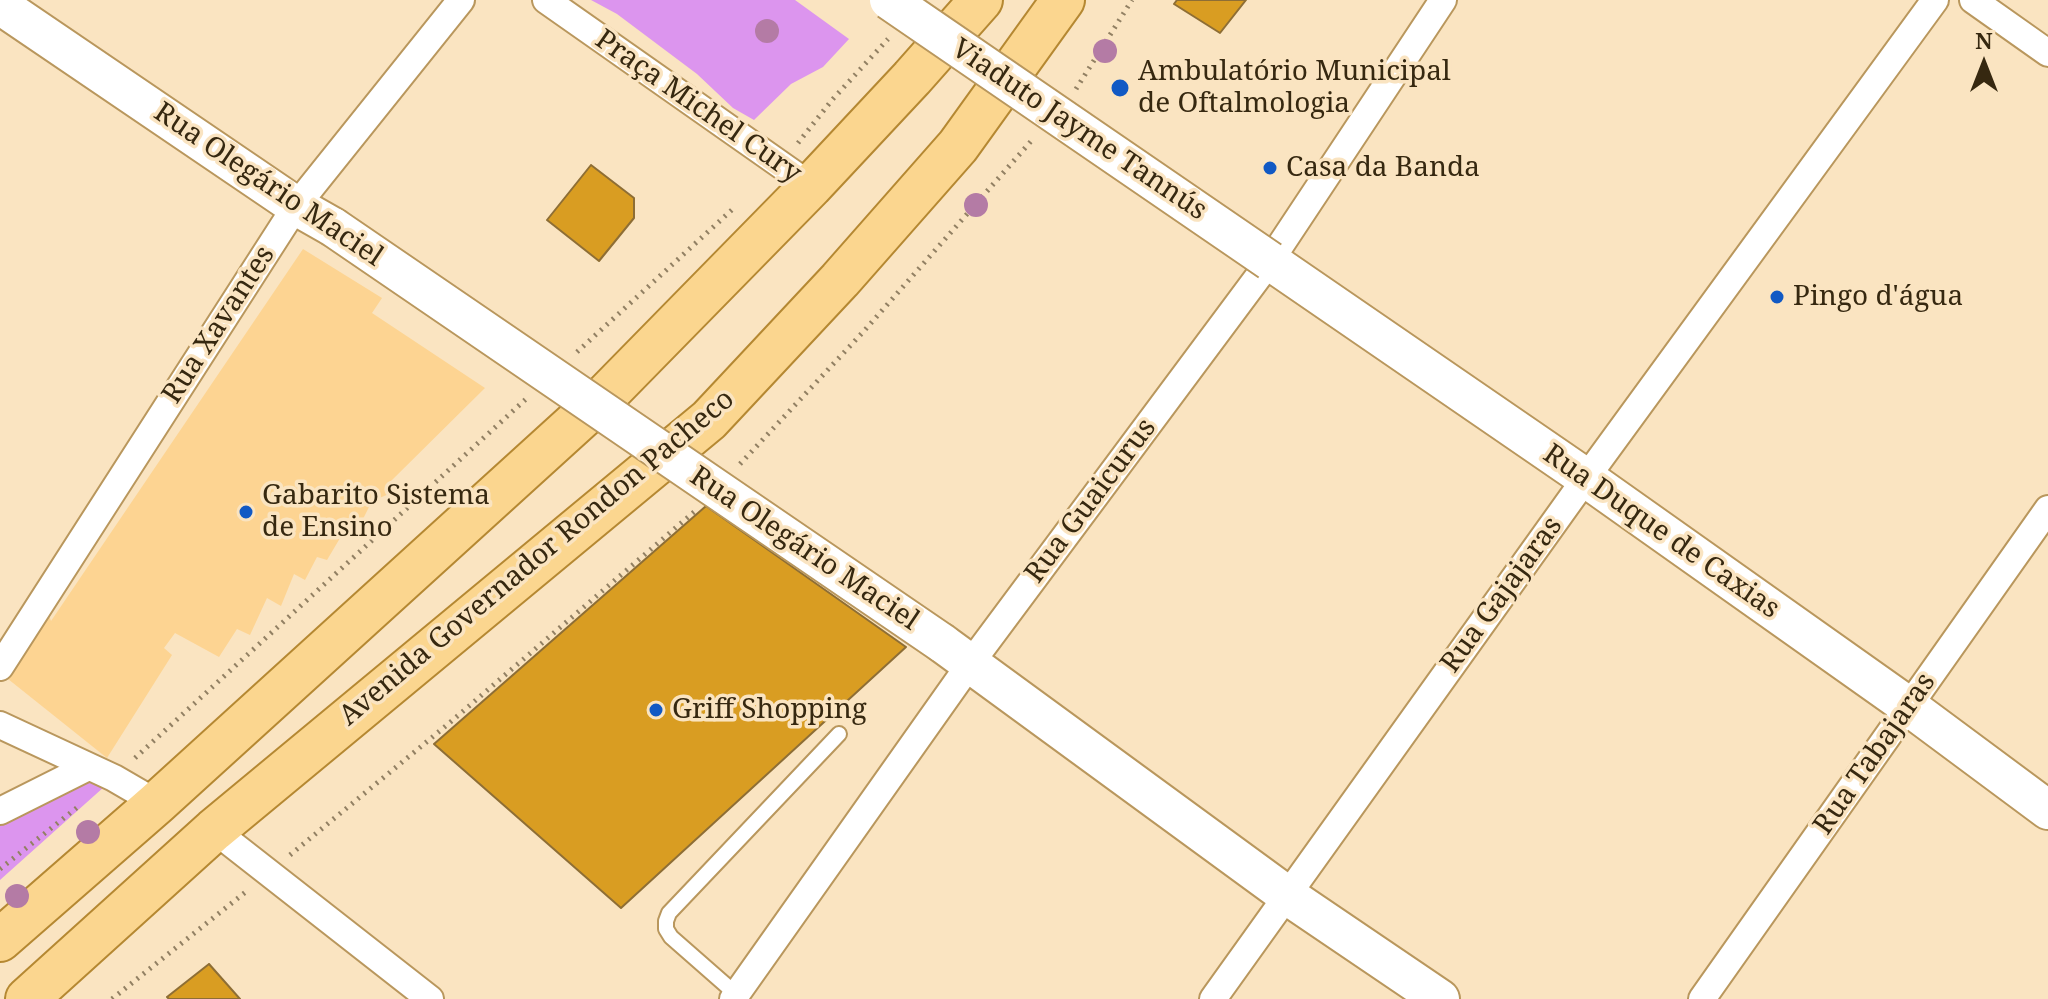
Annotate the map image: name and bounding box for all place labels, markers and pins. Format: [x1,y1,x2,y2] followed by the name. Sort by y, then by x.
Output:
[1138,55,1451,121] place label: Ambulatório Municipal de Oftalmologia
[1109,77,1131,99] marker: Ambulatório Municipal de Oftalmologia
[1286,151,1480,185] place label: Casa da Banda
[1261,159,1279,177] marker: Casa da Banda
[1793,280,1963,314] place label: Pingo d'água
[1768,288,1786,306] marker: Pingo d'água
[262,479,490,545] place label: Gabarito Sistema de Ensino
[237,503,255,521] marker: Gabarito Sistema de Ensino
[672,693,867,727] place label: Griff Shopping
[647,701,665,719] marker: Griff Shopping

